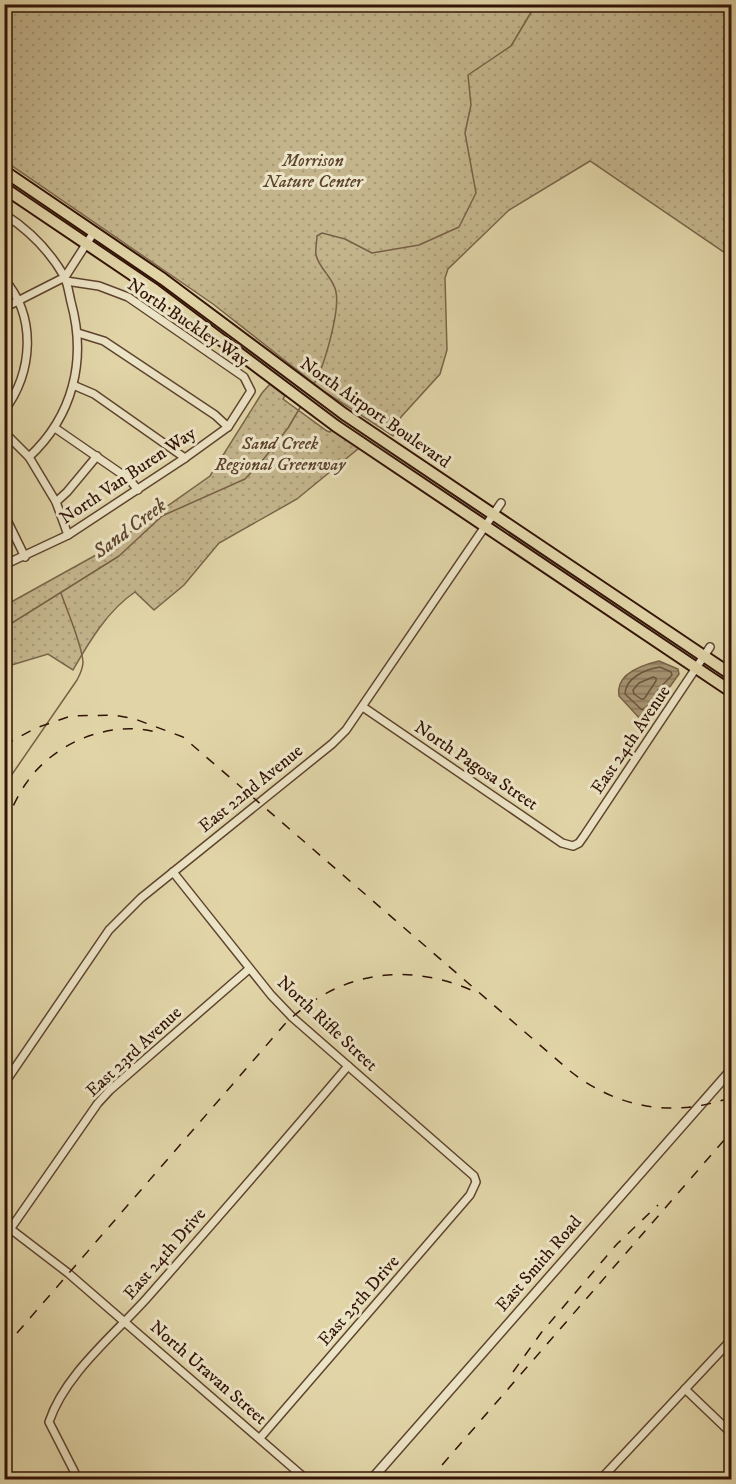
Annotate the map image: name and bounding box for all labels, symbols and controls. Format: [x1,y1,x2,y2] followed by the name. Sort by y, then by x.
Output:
[262,150,364,193] park label: Morrison Nature Center
[123,274,254,372] street label: North Buckley Way
[296,353,454,473] street label: North Airport Boulevard
[56,422,200,530] street label: North Van Buren Way
[214,433,346,476] park label: Sand Creek Regional Greenway
[88,493,172,565] water label: Sand Creek
[587,682,675,798] street label: East 24th Avenue
[410,716,542,816] street label: North Pagosa Street
[194,740,308,838] street label: East 22nd Avenue
[272,972,382,1076] street label: North Rifle Street
[82,1002,186,1102] street label: East 23rd Avenue
[119,1204,211,1304] street label: East 24th Drive
[491,1212,587,1316] street label: East Smith Road
[314,1251,404,1351] street label: East 25th Drive
[145,1316,271,1430] street label: North Uravan Street

